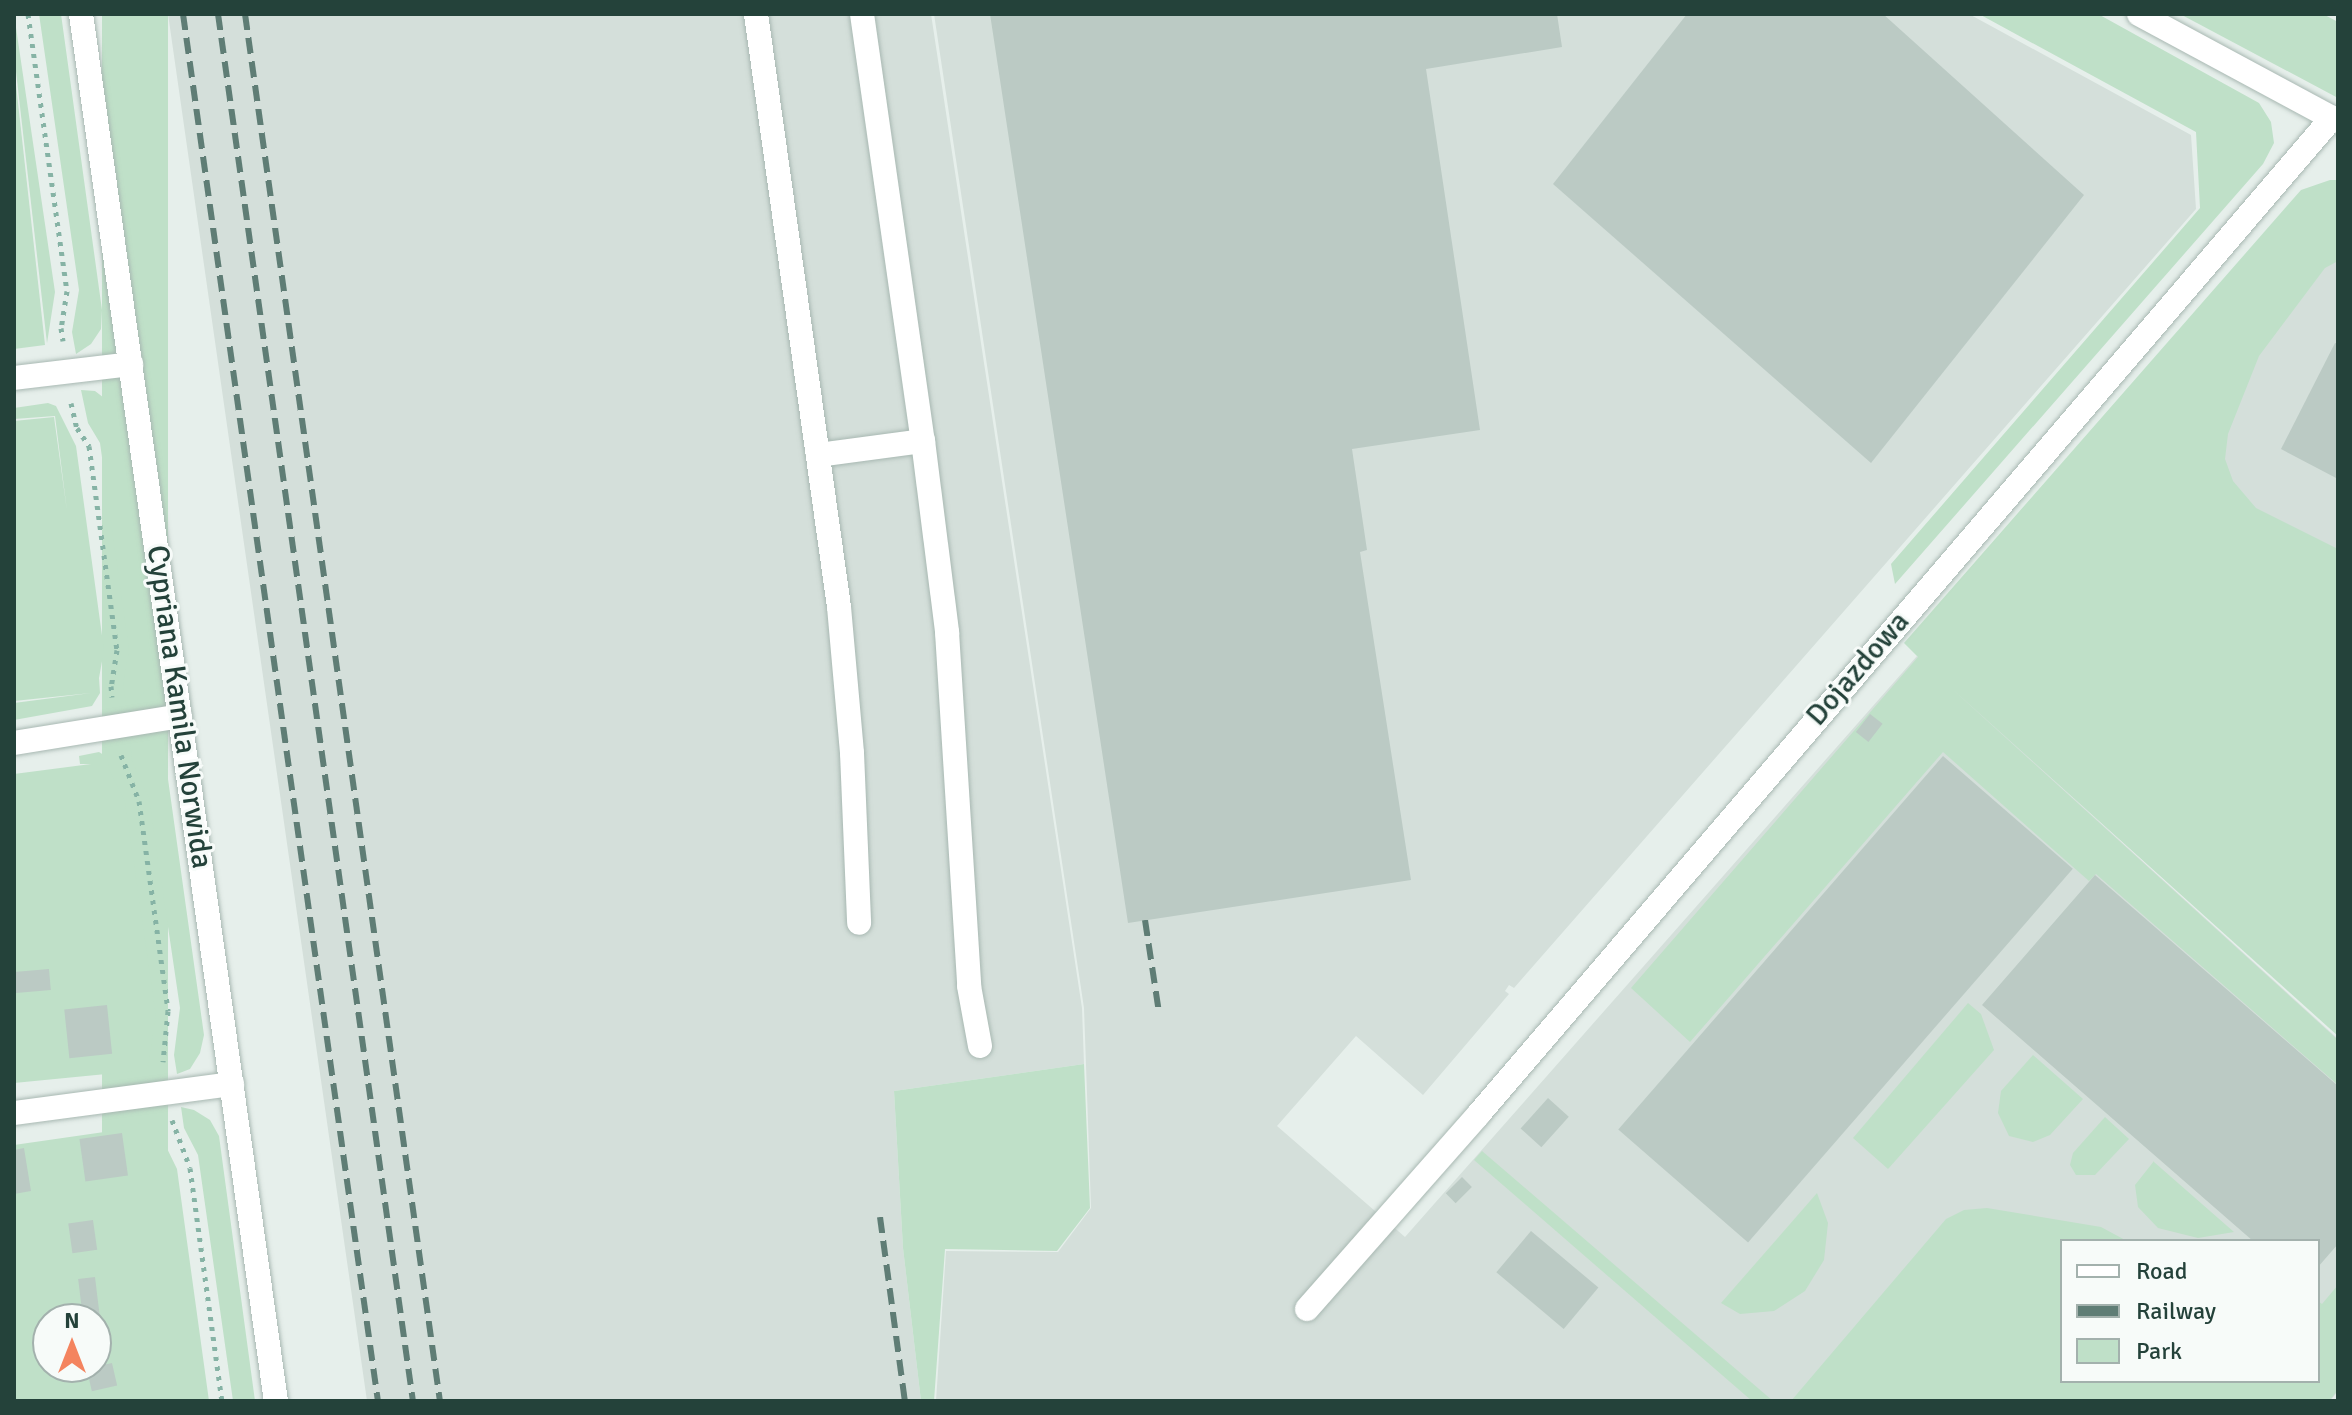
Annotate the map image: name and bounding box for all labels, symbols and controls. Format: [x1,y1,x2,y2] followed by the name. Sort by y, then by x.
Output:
[138,543,220,871] street label: Cypriana Kamila Norwida
[1799,605,1917,733] street label: Dojazdowa
[2060,1239,2320,1383] legend
[2136,1256,2187,1286] text: Road
[2136,1296,2216,1326] text: Railway
[32,1303,112,1383] north arrow
[64,1307,80,1334] text: N
[2136,1336,2182,1366] text: Park

